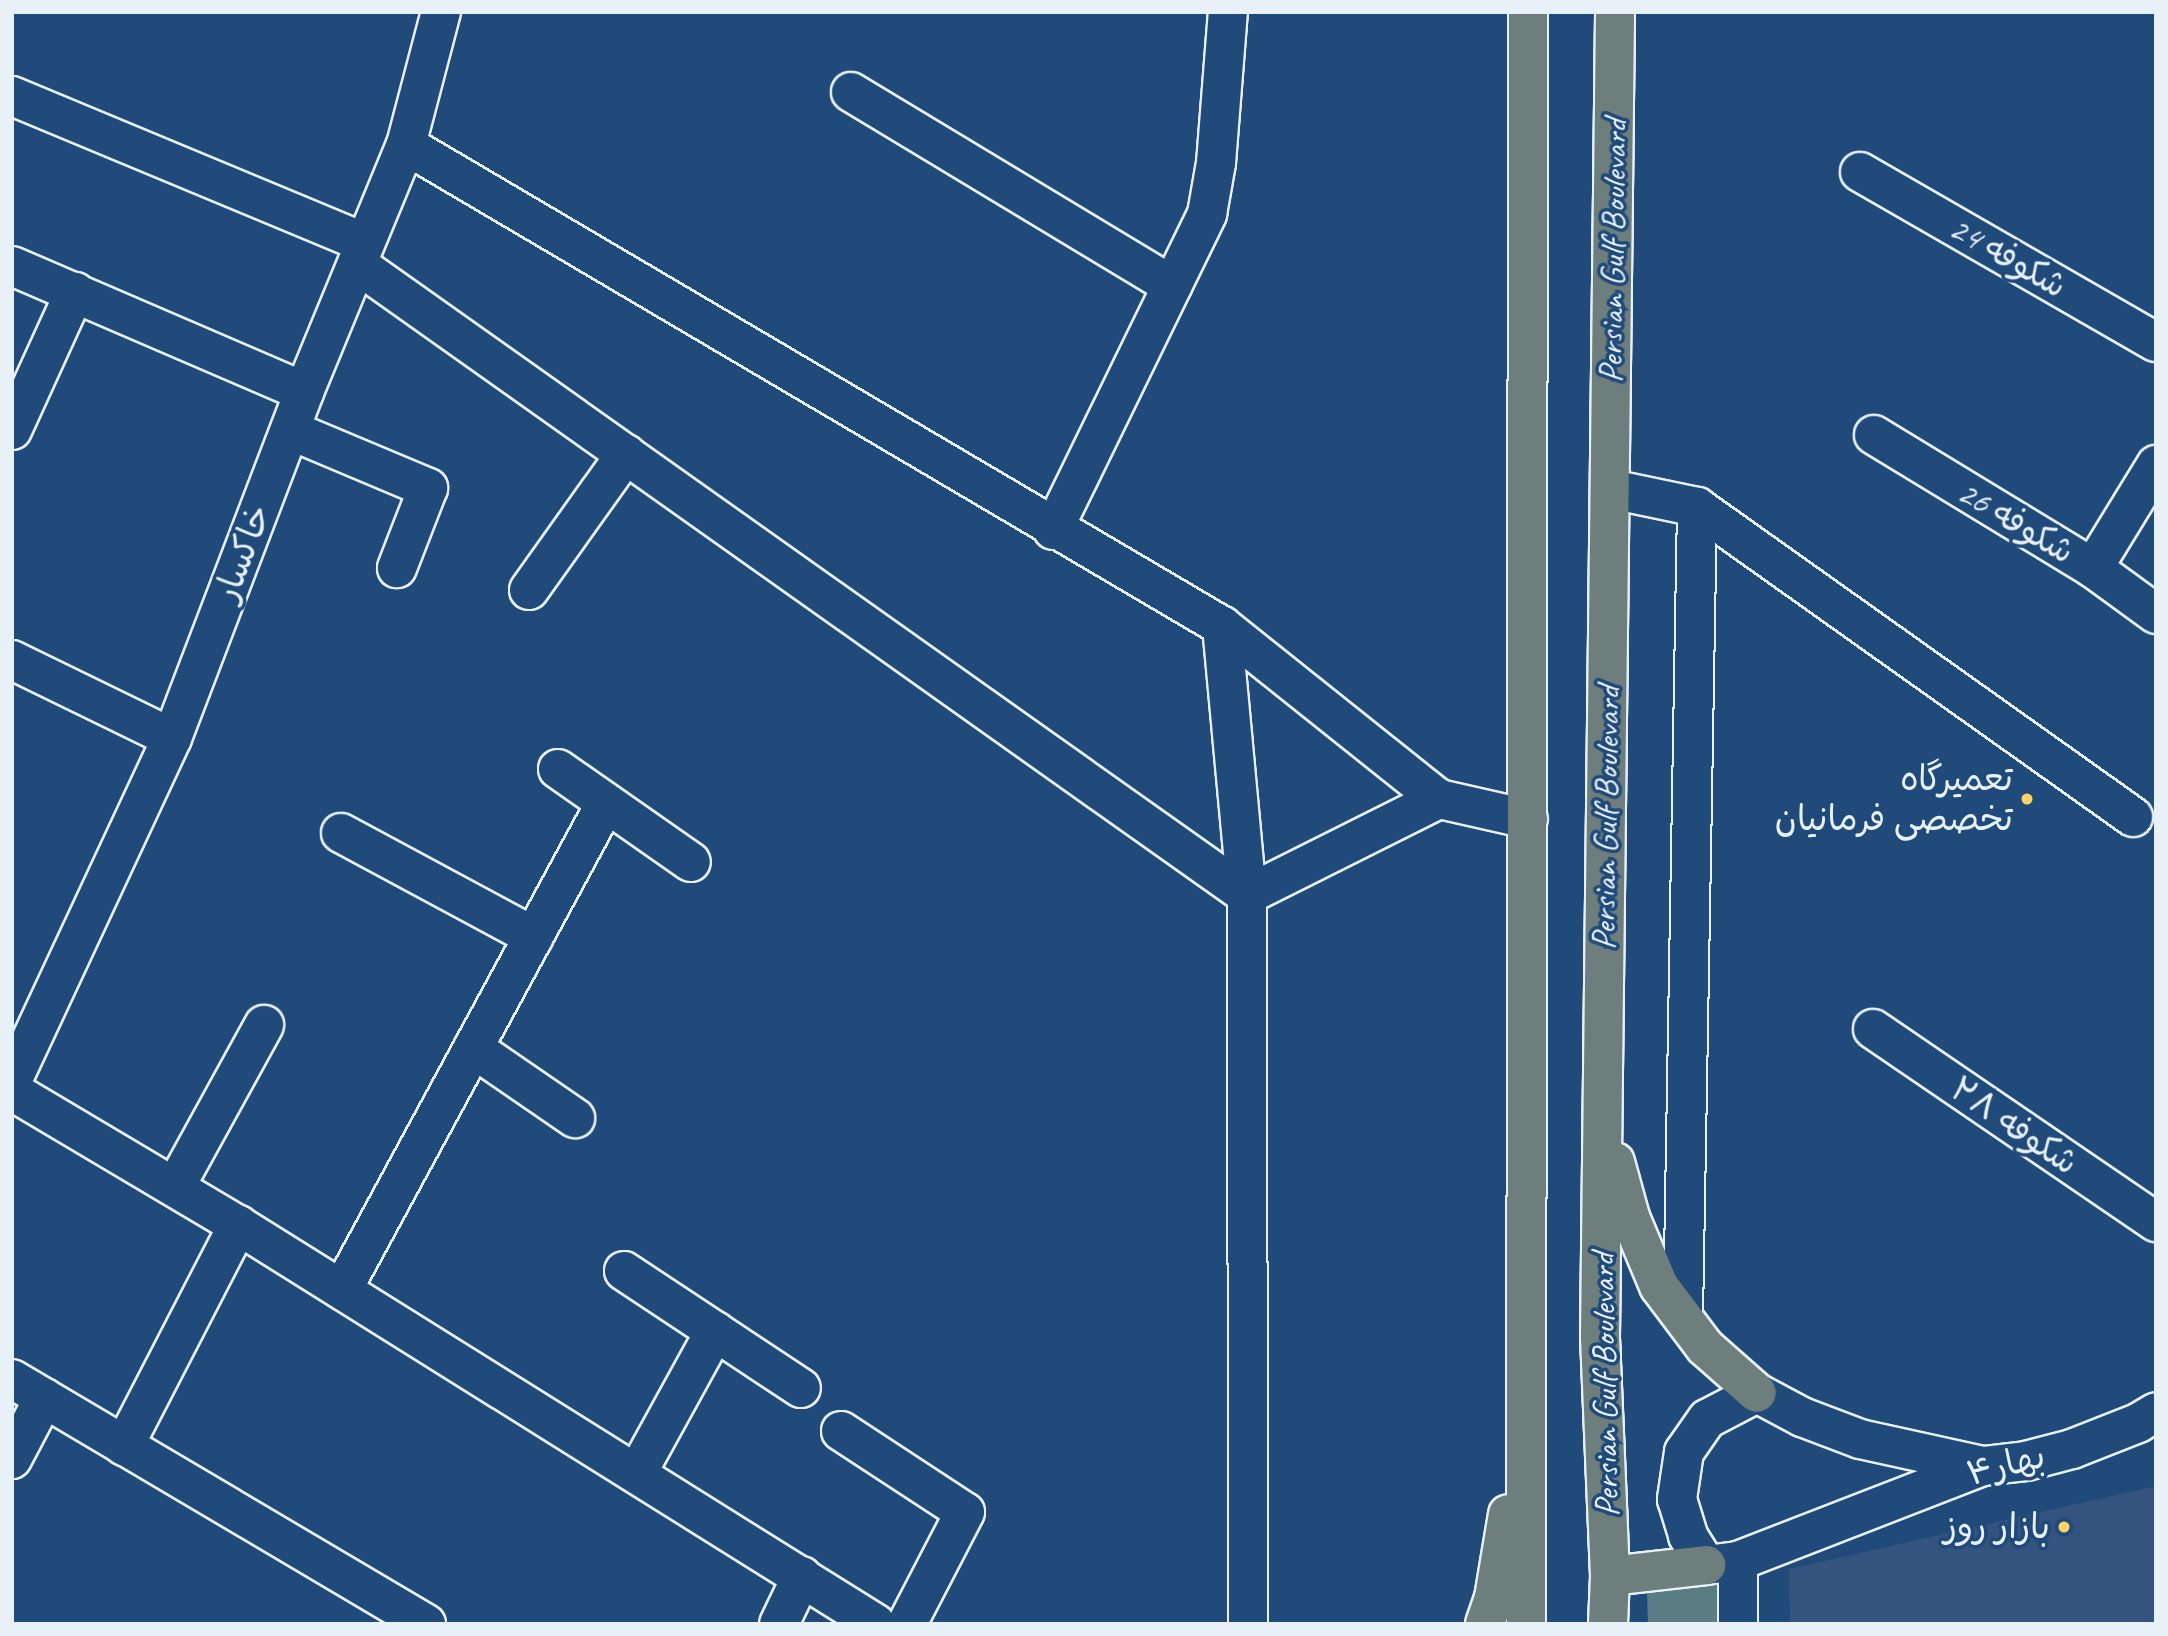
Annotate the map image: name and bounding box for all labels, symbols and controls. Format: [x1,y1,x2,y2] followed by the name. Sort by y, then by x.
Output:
[1590,118,1636,384] street label: Persian Gulf Boulevard
[1942,207,2074,307] street label: شکوفه 24
[1950,471,2082,573] street label: شکوفه 26
[205,499,281,607] street label: خاکسار
[1583,685,1629,951] street label: Persian Gulf Boulevard
[1775,758,2013,840] place label: تعمیرگاه تخصصی فرمانیان
[2019,791,2035,807] marker: تعمیرگاه تخصصی فرمانیان
[1942,1068,2086,1184] street label: شکوفه ۲۸
[1582,1252,1628,1518] street label: Persian Gulf Boulevard
[1962,1435,2050,1495] street label: بهار۴
[1944,1506,2050,1548] place label: بازار روز
[2056,1519,2072,1535] marker: بازار روز

